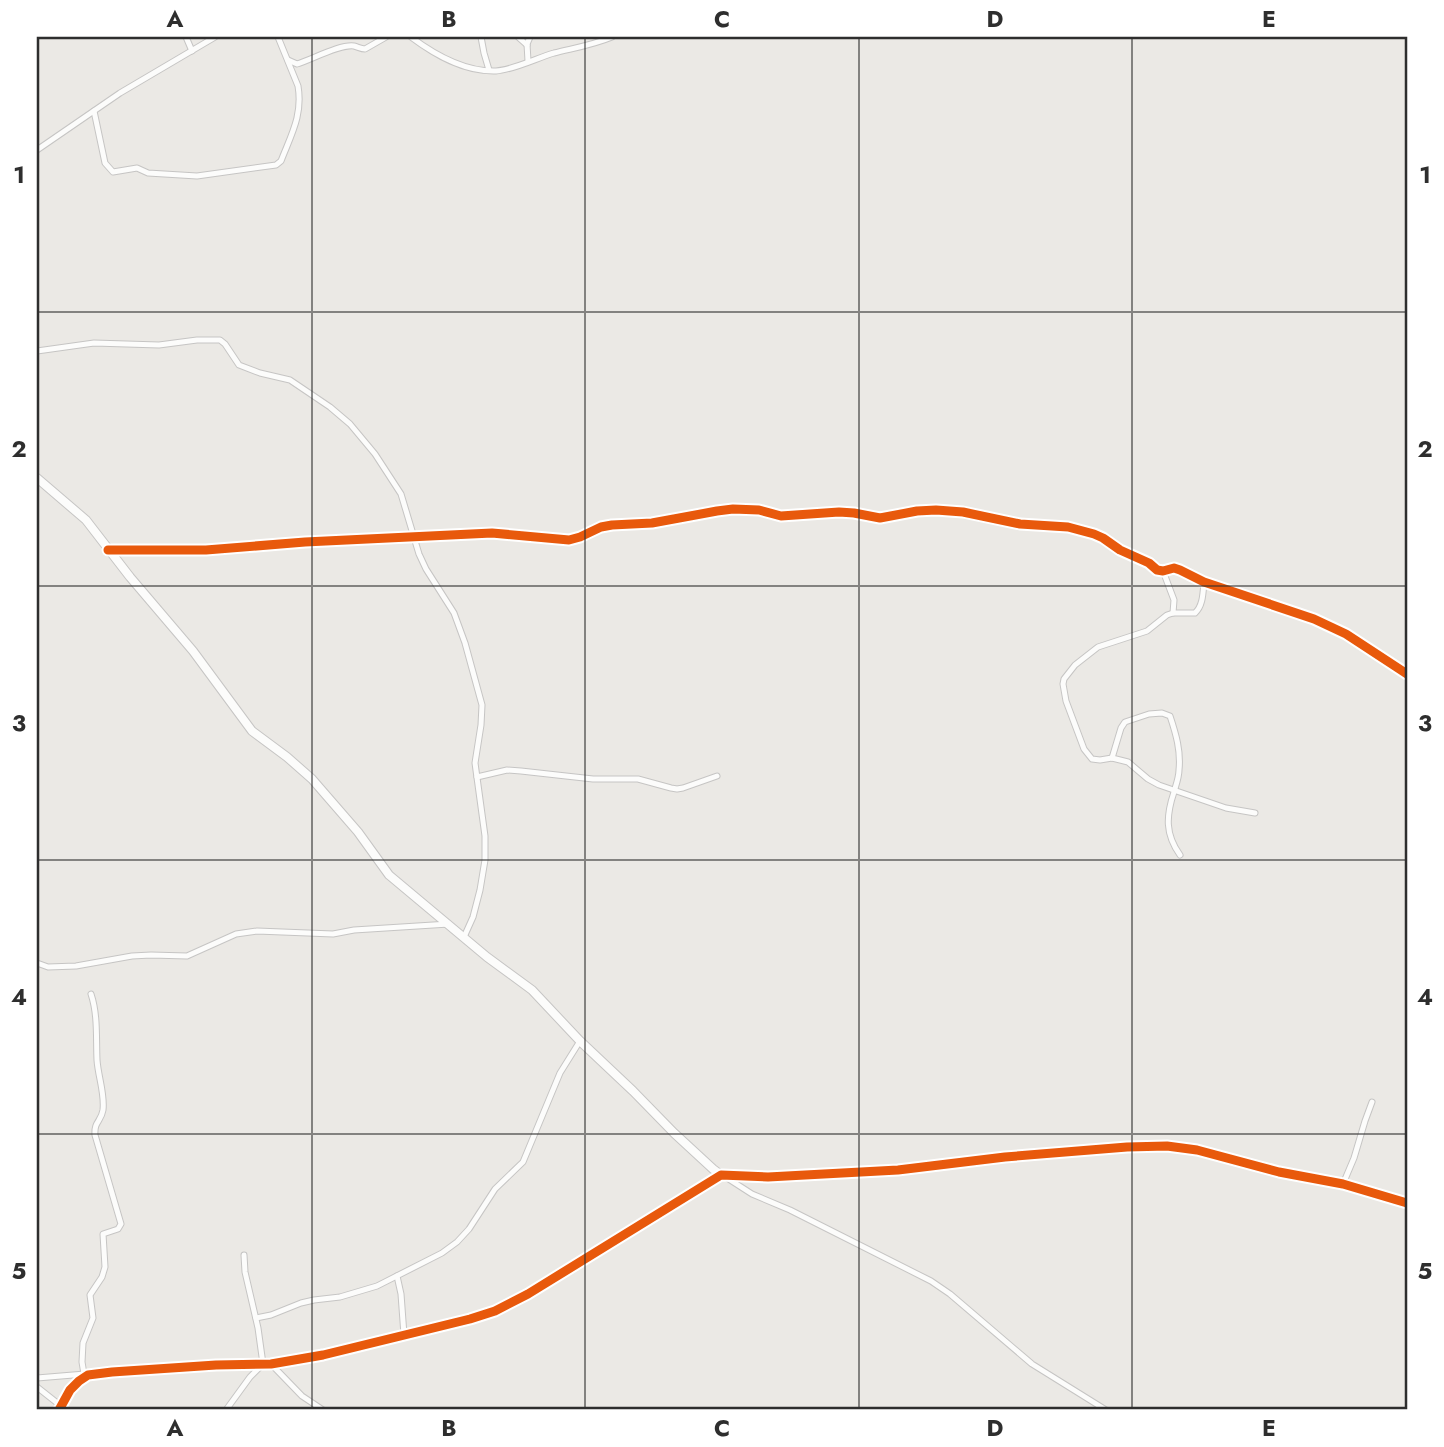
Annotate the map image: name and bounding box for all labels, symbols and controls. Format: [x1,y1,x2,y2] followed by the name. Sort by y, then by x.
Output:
[166,2,184,36] text: A
[441,2,457,36] text: B
[714,2,730,36] text: C
[987,2,1004,36] text: D
[1262,2,1276,36] text: E
[13,158,25,192] text: 1
[1419,158,1431,192] text: 1
[11,432,27,466] text: 2
[1417,432,1433,466] text: 2
[12,706,26,740] text: 3
[1418,706,1432,740] text: 3
[11,980,27,1014] text: 4
[1417,980,1433,1014] text: 4
[12,1254,26,1288] text: 5
[1418,1254,1432,1288] text: 5
[166,1411,184,1445] text: A
[441,1411,457,1445] text: B
[714,1411,730,1445] text: C
[987,1411,1004,1445] text: D
[1262,1411,1276,1445] text: E

